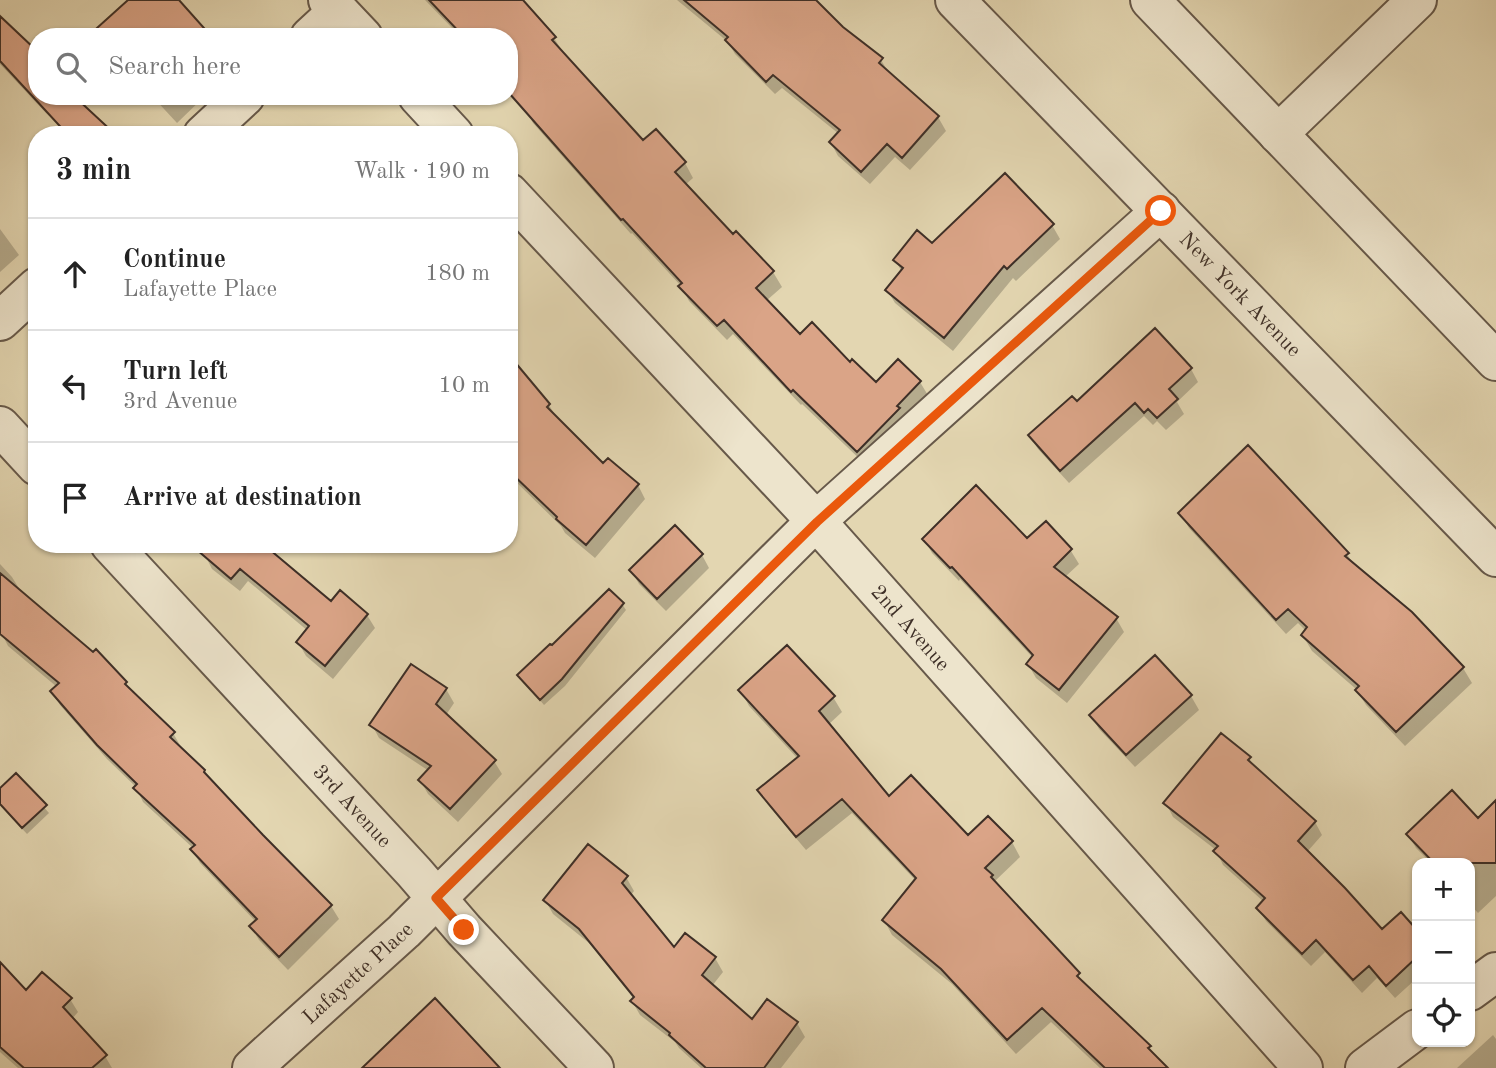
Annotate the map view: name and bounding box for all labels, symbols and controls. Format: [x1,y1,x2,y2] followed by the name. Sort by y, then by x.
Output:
[28,28,518,105] search box
[52,48,90,86] icon: search
[108,54,241,80] text: Search here
[56,156,131,186] text: 3 min
[354,160,490,183] text: Walk · 190 m
[1145,195,1176,226] route start
[1175,229,1304,361] street label: New York Avenue
[123,247,226,273] text: Continue
[56,255,94,293] icon: ahead
[425,262,490,285] text: 180 m
[123,278,277,301] text: Lafayette Place
[123,359,228,385] text: Turn left
[56,367,94,405] icon: left
[439,374,490,397] text: 10 m
[123,390,237,413] text: 3rd Avenue
[56,479,94,517] icon: arrive
[123,485,362,511] text: Arrive at destination
[866,582,953,676] street label: 2nd Avenue
[308,761,395,852] street label: 3rd Avenue
[1412,858,1475,1047] map controls
[1412,858,1475,921] button: +
[448,914,479,945] route end
[299,919,418,1029] street label: Lafayette Place
[1412,921,1475,984] button: −
[1412,984,1475,1047] button: locate

